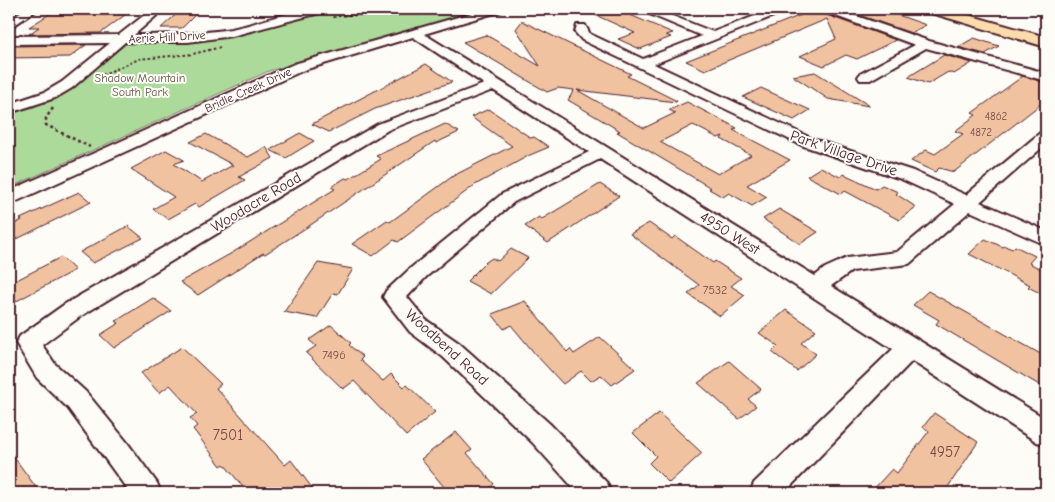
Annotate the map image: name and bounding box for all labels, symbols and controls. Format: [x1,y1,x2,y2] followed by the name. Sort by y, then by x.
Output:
[128,28,206,46] street label: Aerie Hill Drive
[202,65,294,115] street label: Bridle Creek Drive
[95,71,185,99] park label: Shadow Mountain South Park
[985,110,1008,123] house number: 4862
[788,126,900,180] street label: Park Village Drive
[970,126,992,139] house number: 4872
[208,168,304,236] street label: Woodacre Road
[697,207,764,259] street label: 4950 West
[703,283,727,297] house number: 7532
[402,305,492,389] street label: Woodbend Road
[322,348,346,362] house number: 7496
[213,426,243,444] house number: 7501
[930,443,960,461] house number: 4957

